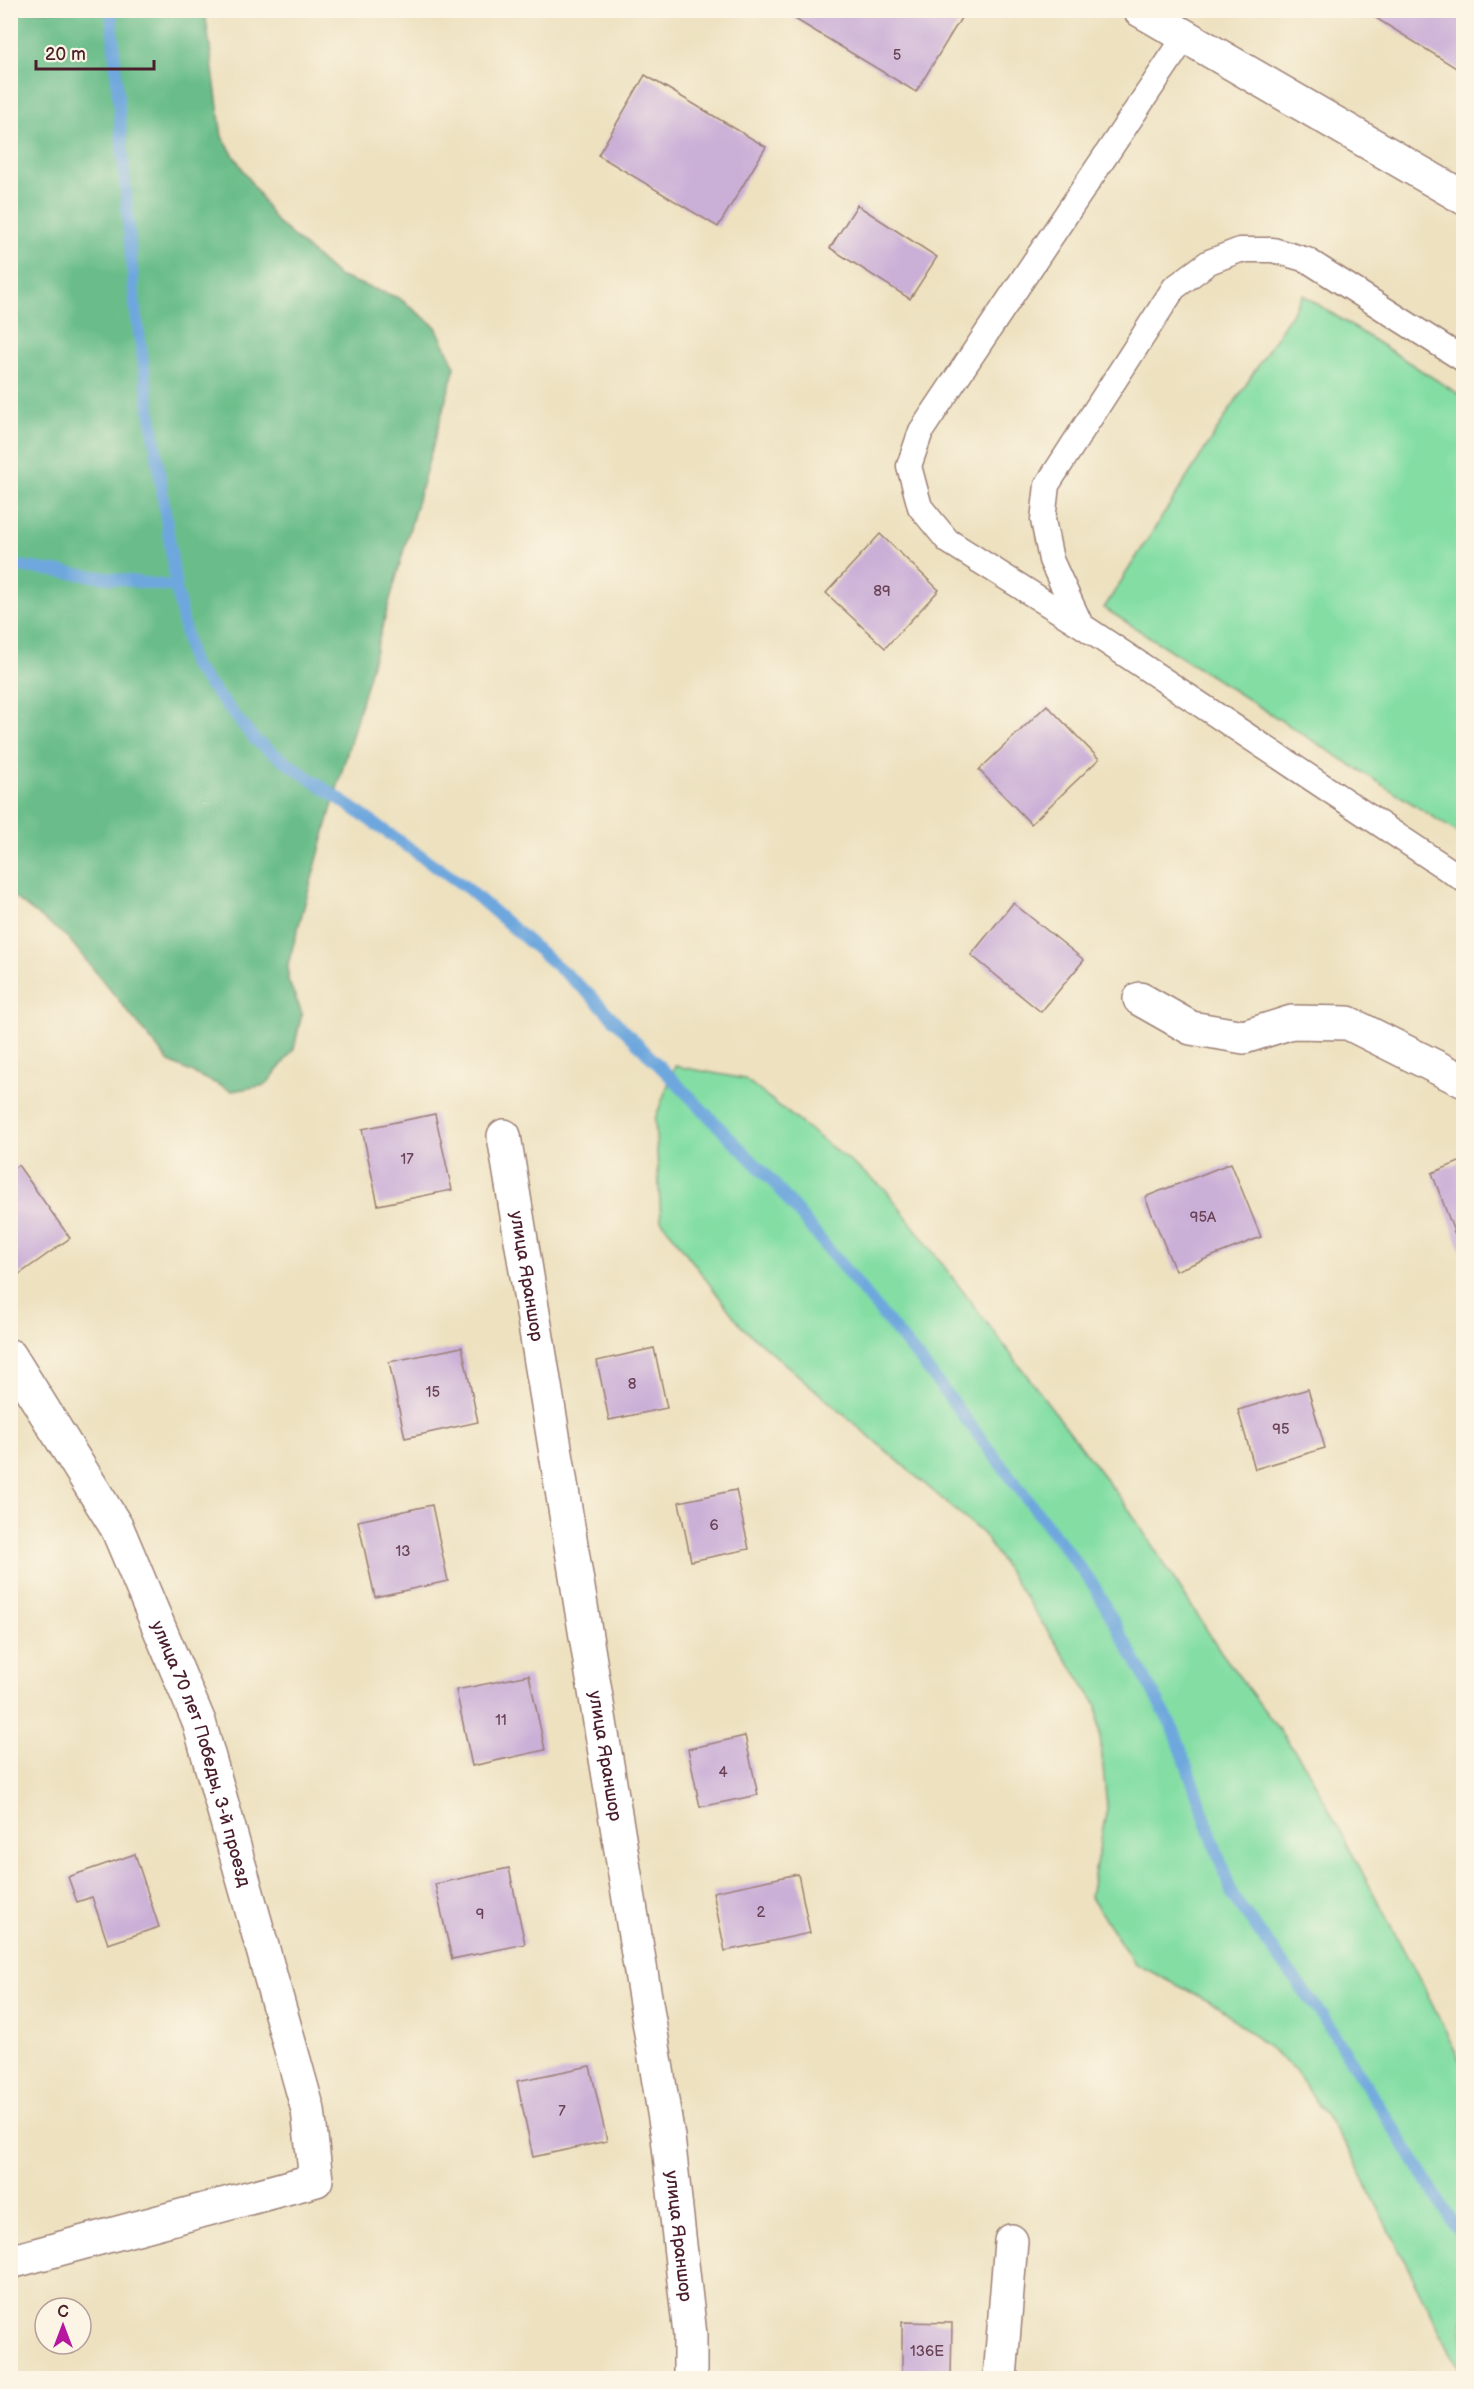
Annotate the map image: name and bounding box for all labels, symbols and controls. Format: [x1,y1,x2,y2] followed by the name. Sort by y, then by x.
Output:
[36,33,154,71] scale bar
[45,44,86,65] text: 20 m
[893,46,901,65] house number: 5
[873,582,891,601] house number: 89
[400,1150,414,1169] house number: 17
[1190,1208,1217,1227] house number: 95А
[506,1209,548,1343] street label: улица Яраншор
[628,1375,637,1394] house number: 8
[426,1383,440,1402] house number: 15
[1272,1420,1290,1439] house number: 95
[709,1516,719,1535] house number: 6
[395,1542,411,1561] house number: 13
[147,1618,255,1889] street label: улица 70 лет Победы, 3-й проезд
[585,1689,627,1822] street label: улица Яраншор
[495,1711,507,1730] house number: 11
[718,1763,728,1782] house number: 4
[757,1903,766,1922] house number: 2
[476,1905,484,1924] house number: 9
[558,2102,566,2121] house number: 7
[661,2169,697,2303] street label: улица Яраншор
[33,2296,93,2356] north arrow
[57,2303,69,2322] text: С
[910,2342,944,2361] house number: 136Е

